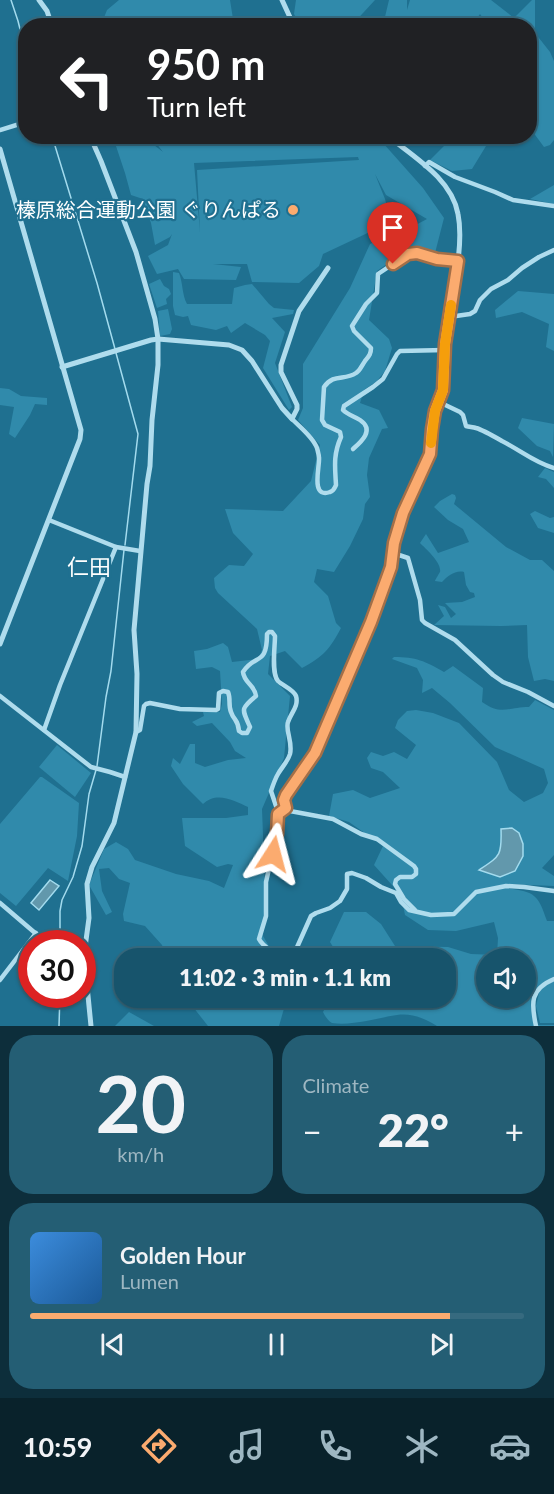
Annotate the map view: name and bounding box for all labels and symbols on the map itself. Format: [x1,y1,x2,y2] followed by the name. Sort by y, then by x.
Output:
[16,197,281,221] place label: 榛原総合運動公園 ぐりんぱる
[367,202,418,264] pin
[286,203,300,217] marker: 榛原総合運動公園 ぐりんぱる
[67,553,111,580] district label: 仁田
[241,822,305,886] position arrow
[18,930,96,1008] speed limit sign: 30

